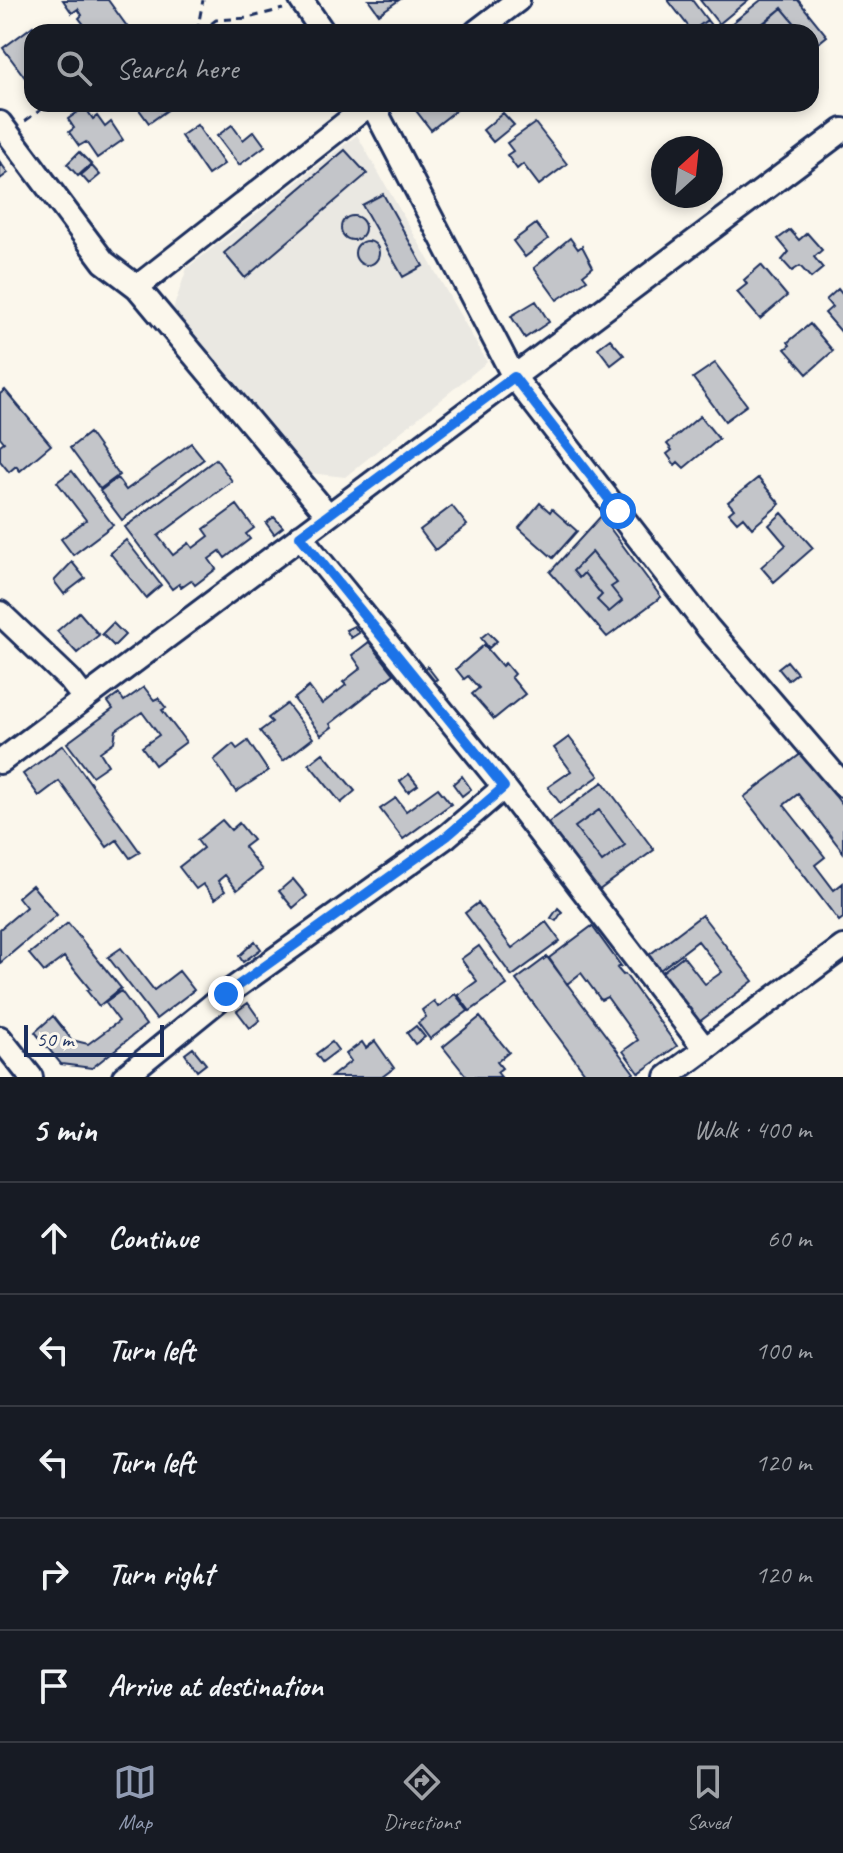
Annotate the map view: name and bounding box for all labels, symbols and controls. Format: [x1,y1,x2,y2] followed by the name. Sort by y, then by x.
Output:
[24,24,819,112] search box
[52,46,96,90] icon: search
[116,49,238,87] text: Search here
[651,136,723,208] north arrow
[600,493,636,529] route start
[208,976,244,1012] route end
[24,1021,164,1057] scale bar
[36,1025,73,1053] text: 50 m
[32,1108,97,1151] text: 5 min
[694,1113,811,1146] text: Walk · 400 m
[32,1216,76,1260] icon: ahead
[108,1219,198,1257] text: Continue
[767,1222,811,1255] text: 60 m
[32,1328,76,1372] icon: left
[108,1331,195,1369] text: Turn left
[755,1334,811,1367] text: 100 m
[32,1440,76,1484] icon: left
[108,1443,195,1481] text: Turn left
[755,1446,811,1479] text: 120 m
[32,1552,76,1596] icon: right
[108,1555,213,1593] text: Turn right
[755,1558,811,1591] text: 120 m
[32,1664,76,1708] icon: arrive
[108,1667,323,1705] text: Arrive at destination
[113,1760,157,1836] tab: Map
[383,1760,460,1836] tab: Directions
[686,1760,730,1836] tab: Saved

